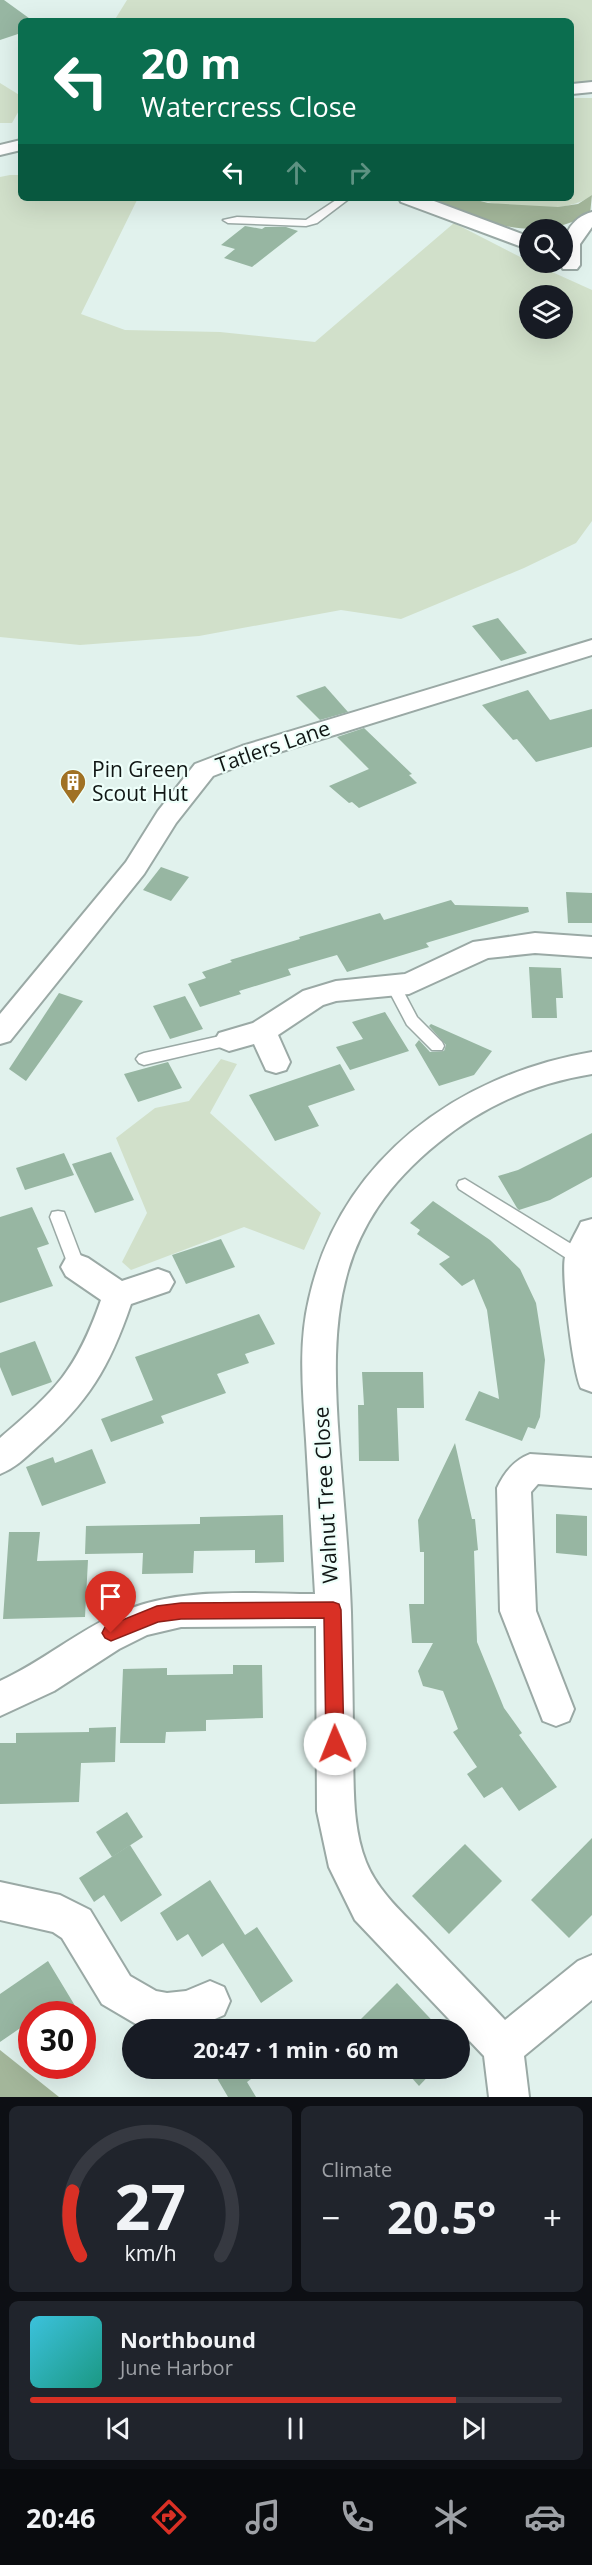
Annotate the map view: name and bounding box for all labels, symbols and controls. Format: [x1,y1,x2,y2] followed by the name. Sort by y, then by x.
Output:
[141,34,241,91] text: 20 m
[42,42,120,120] icon: left
[141,88,357,125] text: Watercress Close
[217,156,250,189] icon: left
[280,156,313,189] icon: ahead
[343,156,376,189] icon: right
[519,219,573,339] map controls
[519,219,573,273] button: search
[519,285,573,339] button: layers
[212,713,334,779] street label: Tatlers Lane
[92,755,189,807] place label: Pin Green Scout Hut
[58,767,88,805] building icon: Pin Green Scout Hut
[306,1406,344,1584] street label: Walnut Tree Close
[85,1571,136,1633] pin
[94,1580,127,1613] icon: arrive
[303,1712,367,1776] position arrow
[18,2001,96,2079] speed limit sign: 30
[193,2034,399,2064] text: 20:47 · 1 min · 60 m
[322,2156,392,2183] text: Climate
[115,2163,186,2248] text: 27
[387,2186,496,2247] text: 20.5°
[322,2195,340,2240] text: −
[543,2195,562,2240] text: +
[124,2238,176,2267] text: km/h
[120,2324,256,2354] text: Northbound
[120,2354,233,2381] text: June Harbor
[102,2412,135,2445] icon: previous
[279,2412,312,2445] icon: pause
[457,2412,490,2445] icon: next
[148,2496,190,2538] icon: directions
[242,2496,284,2538] icon: music
[336,2496,378,2538] icon: phone
[430,2496,472,2538] icon: climate
[524,2496,566,2538] icon: car
[26,2499,95,2536] text: 20:46

